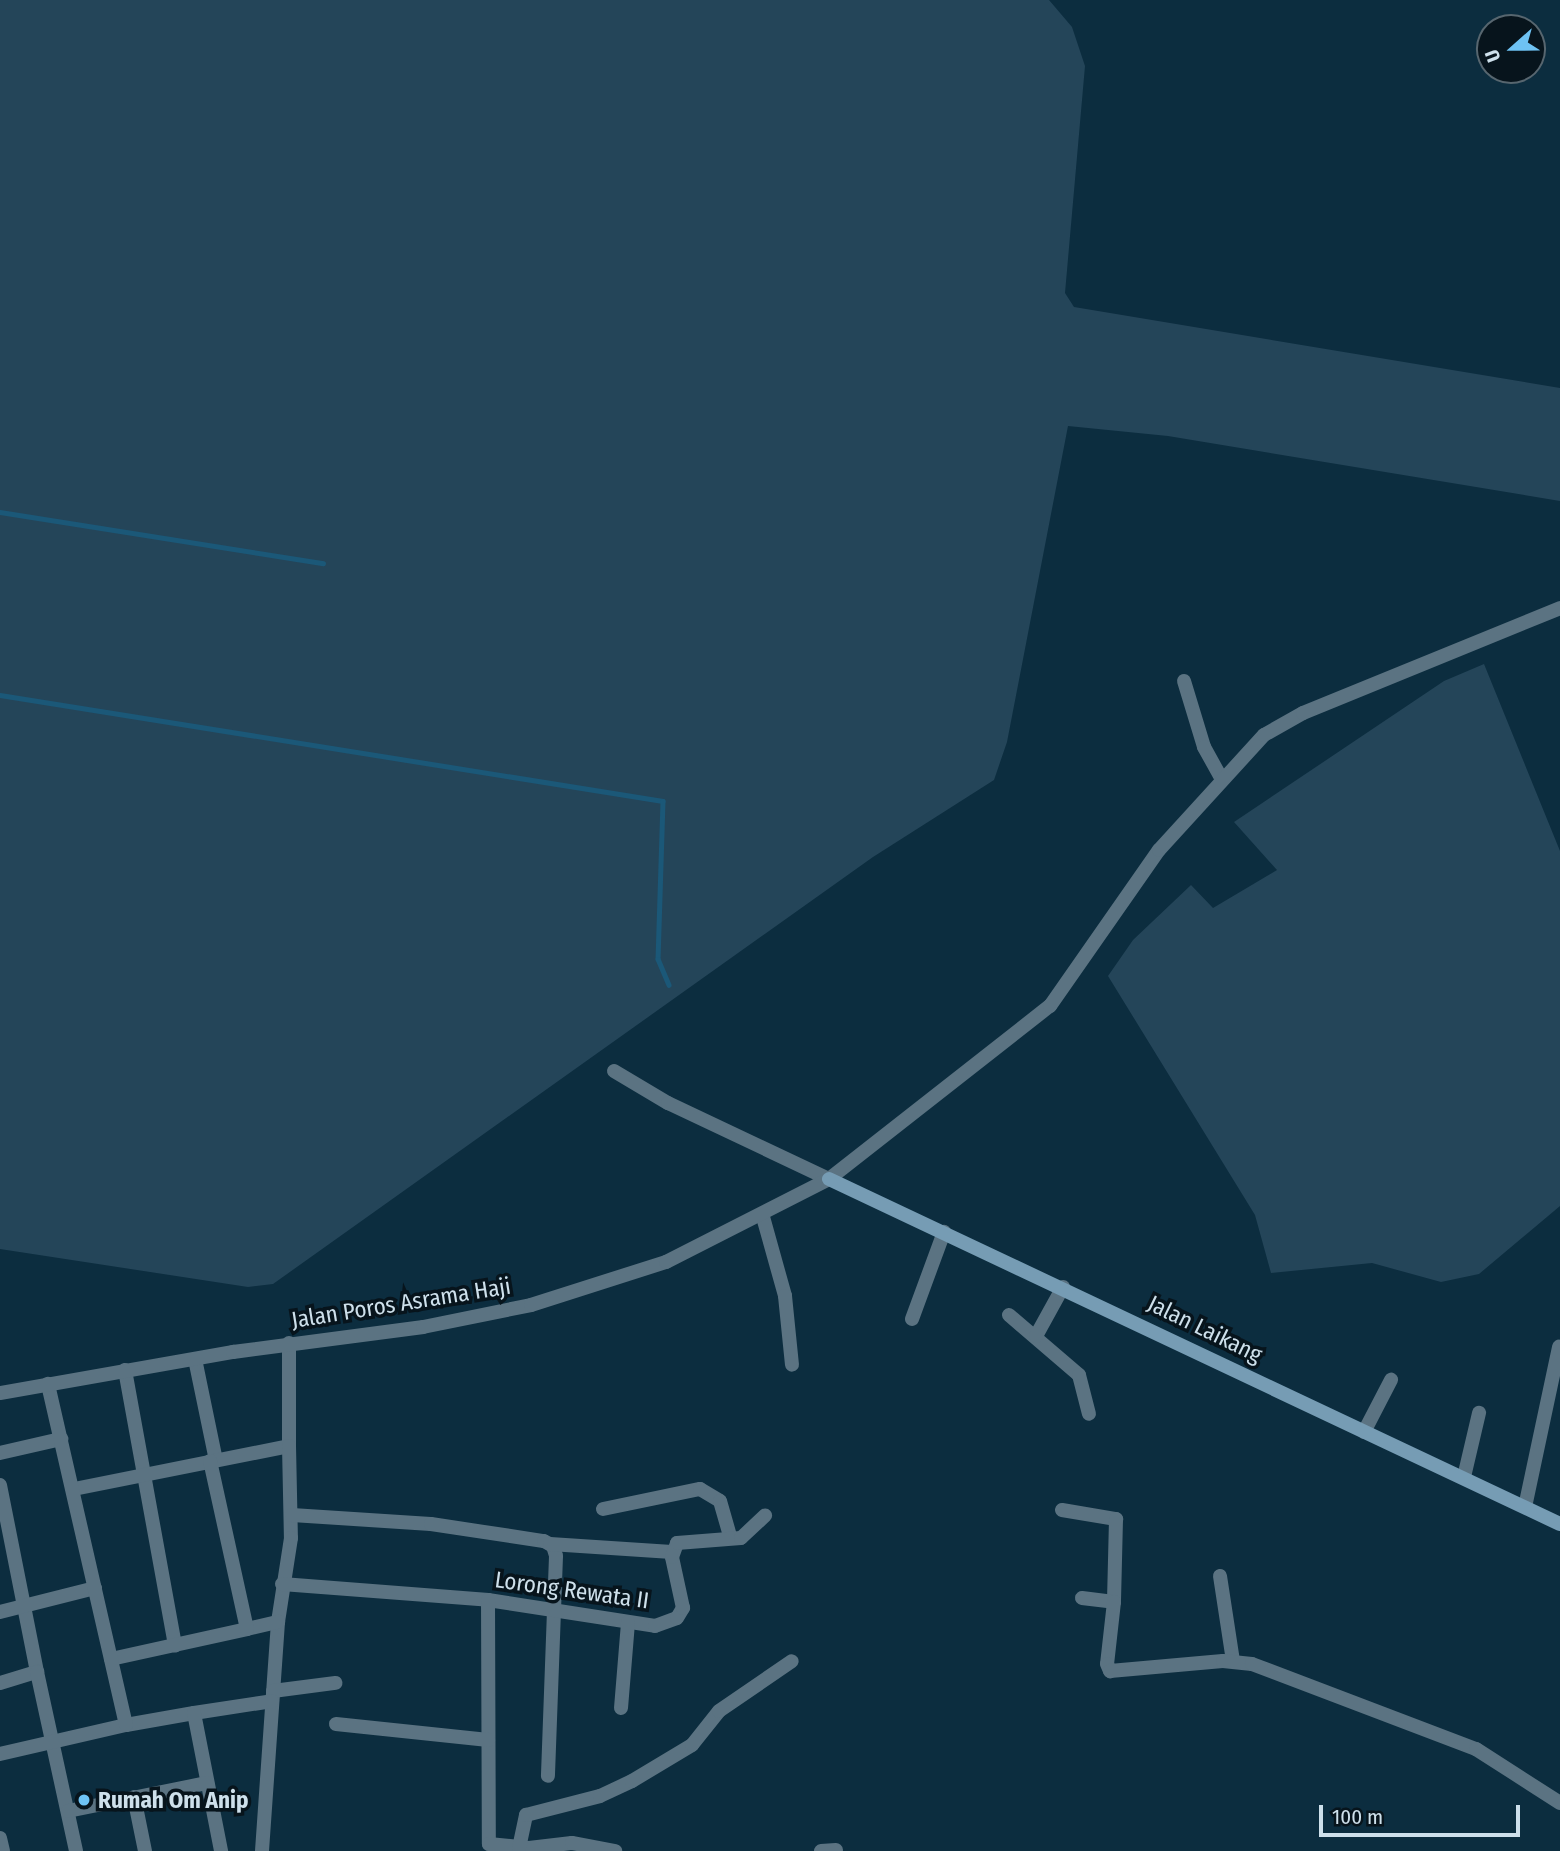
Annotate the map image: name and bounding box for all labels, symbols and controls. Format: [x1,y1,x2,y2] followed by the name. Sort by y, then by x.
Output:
[1476,14,1546,84] north arrow
[1480,47,1506,65] text: U
[289,1272,513,1334] street label: Jalan Poros Asrama Haji
[1143,1289,1267,1369] street label: Jalan Laikang
[493,1566,651,1614] street label: Lorong Rewata II
[98,1786,248,1814] place label: Rumah Om Anip
[76,1792,92,1808] marker: Rumah Om Anip
[1322,1792,1523,1836] scale bar
[1332,1804,1383,1830] text: 100 m

